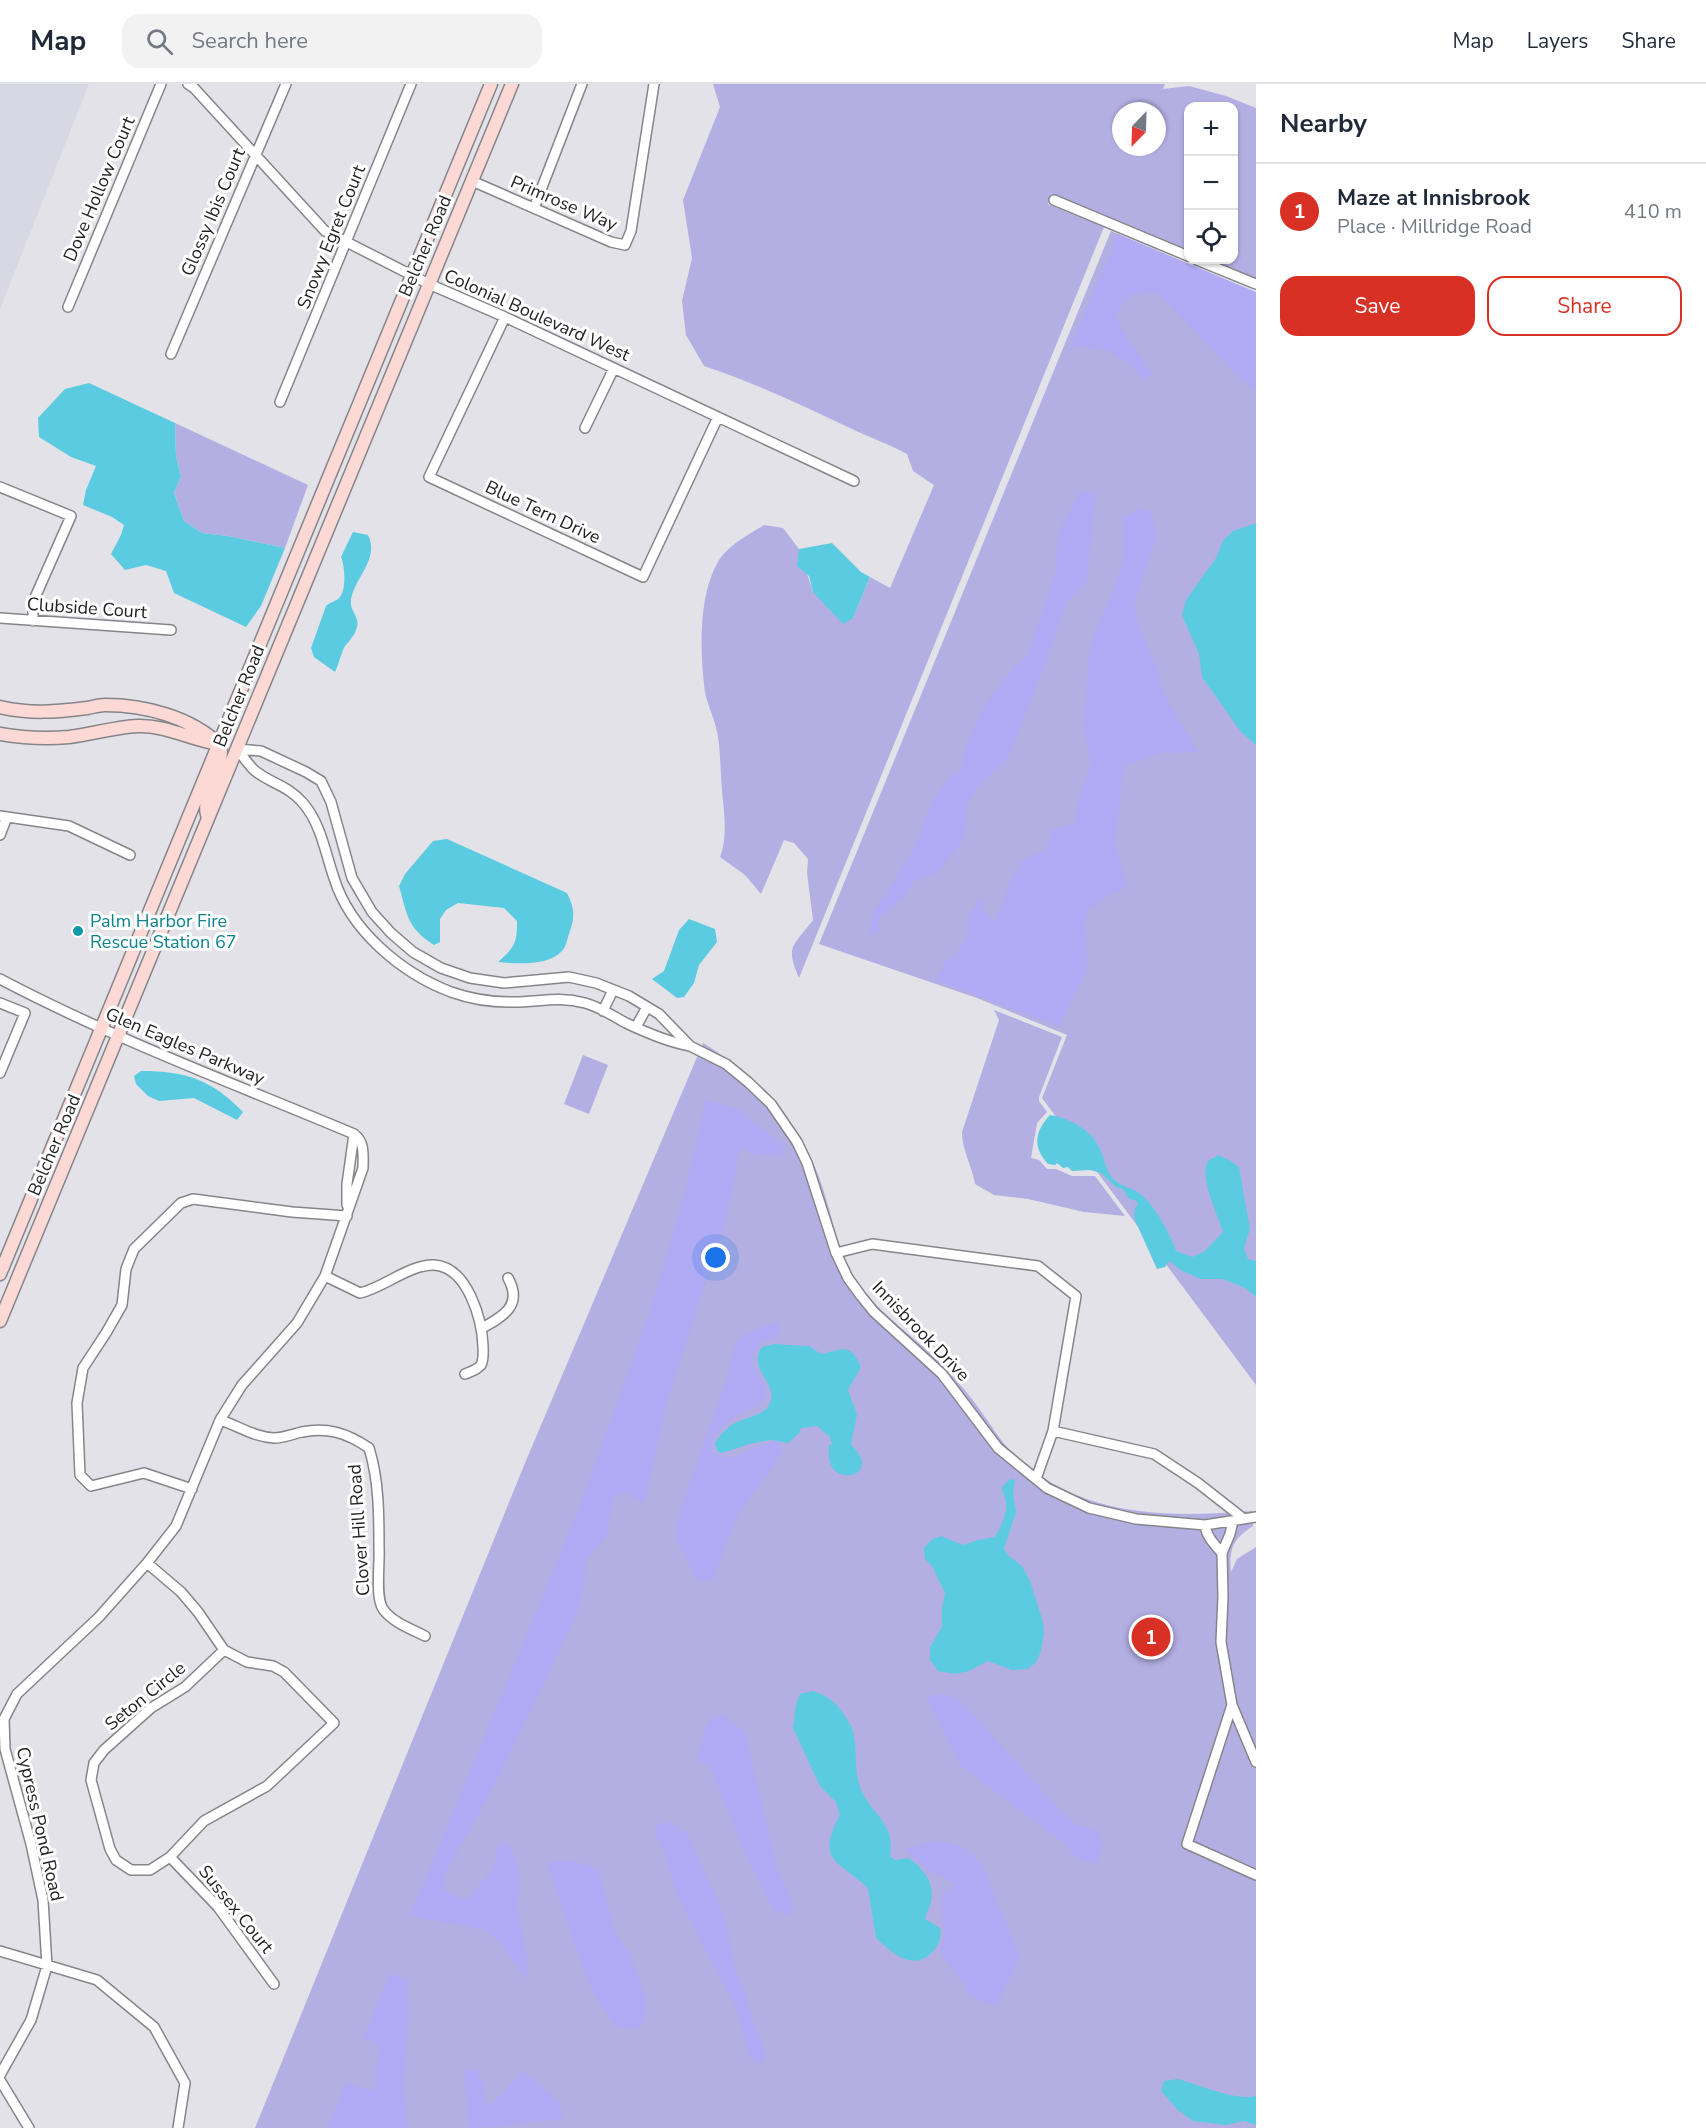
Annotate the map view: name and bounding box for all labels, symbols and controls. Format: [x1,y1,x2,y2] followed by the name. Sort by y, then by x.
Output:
[122,14,542,68] search box
[30,22,86,60] text: Map
[143,25,176,58] icon: search
[191,26,308,56] text: Search here
[1452,27,1494,55] text: Map
[1527,27,1588,55] text: Layers
[1621,27,1676,55] text: Share
[1112,102,1166,156] north arrow
[1184,102,1238,264] map controls
[1184,102,1238,156] button: +
[1280,106,1367,141] text: Nearby
[58,112,141,265] street label: Dove Hollow Court
[175,144,251,280] street label: Glossy Ibis Court
[1184,156,1238,210] button: −
[291,161,371,312] street label: Snowy Egret Court
[507,170,622,237] street label: Primrose Way
[1337,183,1530,213] text: Maze at Innisbrook
[393,192,457,300] street label: Belcher Road
[1294,198,1306,225] text: 1
[1624,198,1682,225] text: 410 m
[1184,210,1238,264] button: locate
[1337,213,1532,240] text: Place · Millridge Road
[440,263,634,367] street label: Colonial Boulevard West
[1280,276,1475,336] button: Save
[1487,276,1682,336] button: Share
[481,475,605,549] street label: Blue Tern Drive
[26,592,149,624] street label: Clubside Court
[208,641,270,751] street label: Belcher Road
[90,909,237,954] place label: Palm Harbor Fire Rescue Station 67
[71,924,85,938] marker: Palm Harbor Fire Rescue Station 67
[102,1002,269,1091] street label: Glen Eagles Parkway
[22,1091,86,1199] street label: Belcher Road
[701,1243,730,1272] your location
[867,1276,975,1386] street label: Innisbrook Drive
[342,1463,376,1597] street label: Clover Hill Road
[1132,1614,1170,1660] pin: 1
[100,1656,190,1736] street label: Seton Circle
[11,1745,69,1903] street label: Cypress Pond Road
[193,1860,279,1959] street label: Sussex Court

